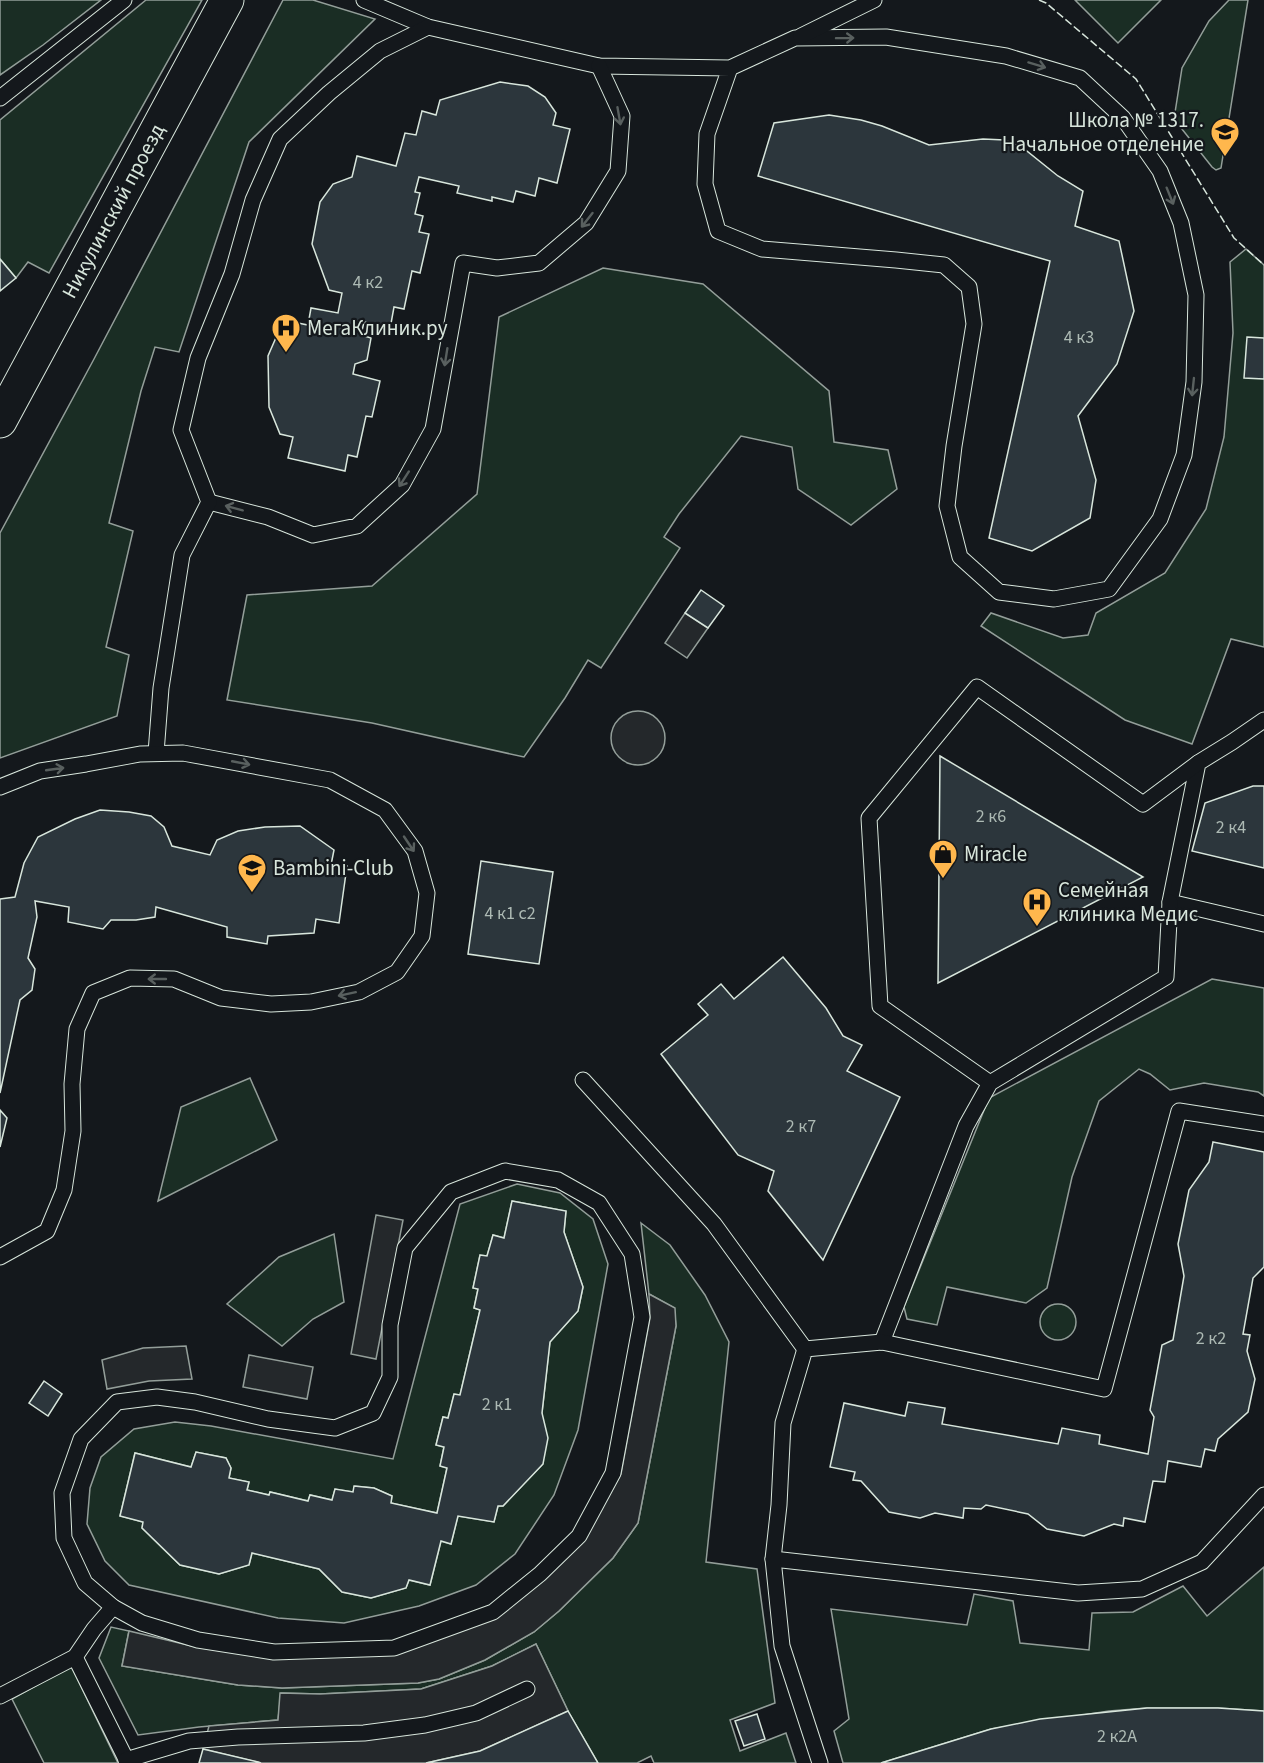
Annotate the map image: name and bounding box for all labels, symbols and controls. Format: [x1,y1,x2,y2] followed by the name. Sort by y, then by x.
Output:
[834,32,854,44] one-way arrow
[1027,60,1046,71] one-way arrow
[1002,105,1204,159] place label: Школа № 1317. Начальное отделение
[614,106,625,125] one-way arrow
[1209,116,1241,158] school or university icon: Школа № 1317. Начальное отделение
[54,118,172,304] street label: Никулинский проезд
[1165,186,1176,205] one-way arrow
[580,212,593,228] one-way arrow
[353,270,383,295] house number: 4 к2
[270,312,302,354] hospital icon: МегаКлиник.ру
[307,313,448,343] place label: МегаКлиник.ру
[1064,325,1094,350] house number: 4 к3
[441,347,452,366] one-way arrow
[1187,377,1198,397] one-way arrow
[398,470,410,487] one-way arrow
[225,502,244,514] one-way arrow
[231,758,250,769] one-way arrow
[45,763,64,774] one-way arrow
[976,804,1006,829] house number: 2 к6
[1216,815,1246,840] house number: 2 к4
[403,835,415,852] one-way arrow
[927,838,959,880] shop icon: Miracle
[964,839,1027,869] place label: Miracle
[236,852,268,894] school or university icon: Bambini-Club
[273,853,394,883] place label: Bambini-Club
[1058,875,1199,929] place label: Семейная клиника Медис
[1021,886,1053,928] hospital icon: Семейная клиника Медис
[484,901,536,926] house number: 4 к1 с2
[147,973,167,985] one-way arrow
[337,989,357,1000] one-way arrow
[786,1114,816,1139] house number: 2 к7
[1196,1326,1226,1351] house number: 2 к2
[482,1392,512,1417] house number: 2 к1
[1097,1724,1137,1749] house number: 2 к2А

